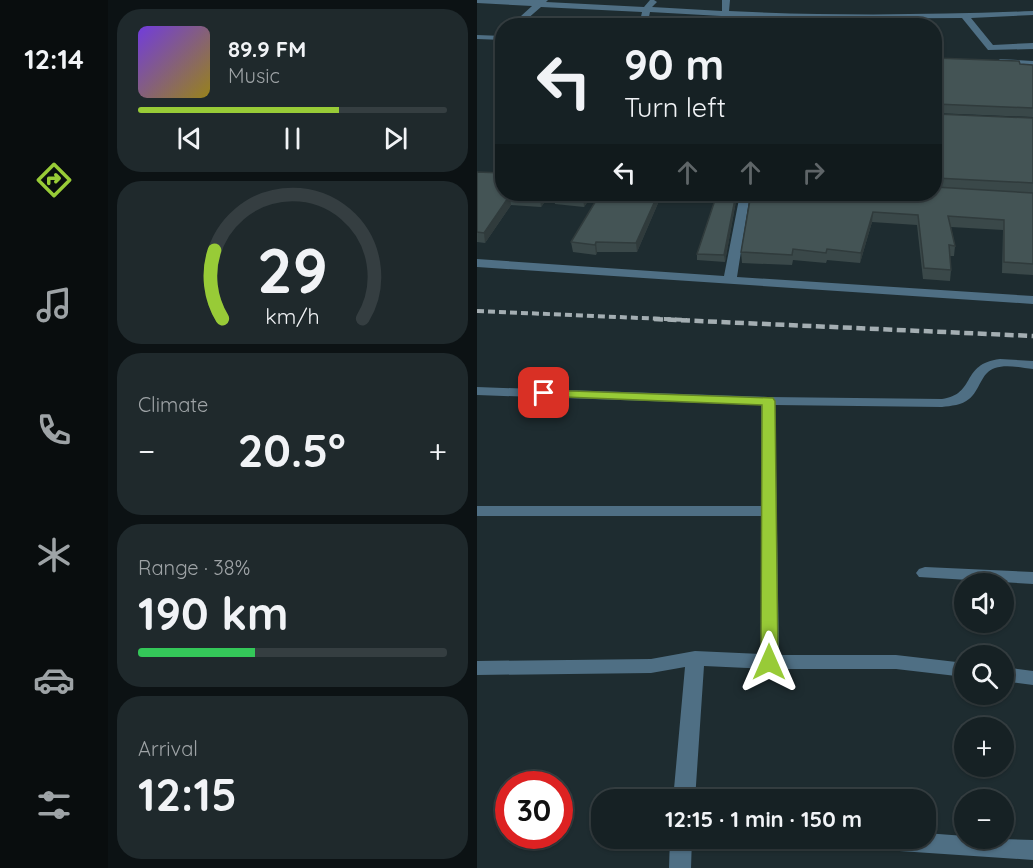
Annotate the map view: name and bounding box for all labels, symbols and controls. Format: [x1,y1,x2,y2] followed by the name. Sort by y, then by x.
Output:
[228,35,306,63] text: 89.9 FM
[624,38,724,91] text: 90 m
[24,42,84,76] text: 12:14
[525,42,603,120] icon: left
[228,63,280,88] text: Music
[624,90,726,124] text: Turn left
[173,122,206,155] icon: previous
[276,122,309,155] icon: pause
[379,122,412,155] icon: next
[608,156,641,189] icon: left
[671,156,704,189] icon: ahead
[734,156,767,189] icon: ahead
[797,156,830,189] icon: right
[33,159,75,201] icon: directions
[257,231,328,309] text: 29
[33,284,75,326] icon: music
[265,304,320,330] text: km/h
[518,367,569,418] pin
[527,376,560,409] icon: arrive
[138,392,208,417] text: Climate
[33,409,75,451] icon: phone
[238,422,346,478] text: 20.5°
[138,430,155,471] text: −
[428,430,447,471] text: +
[33,534,75,576] icon: climate
[138,555,250,580] text: Range · 38%
[954,573,1014,849] map controls
[954,573,1014,633] button: sound
[138,585,288,641] text: 190 km
[737,630,801,694] position arrow
[954,645,1014,705] button: search
[33,659,75,701] icon: car
[954,717,1014,777] button: +
[138,736,198,761] text: Arrival
[138,766,237,822] text: 12:15
[495,771,573,849] speed limit sign: 30
[33,784,75,826] icon: filters
[954,789,1014,849] button: −
[665,805,862,833] text: 12:15 · 1 min · 150 m

